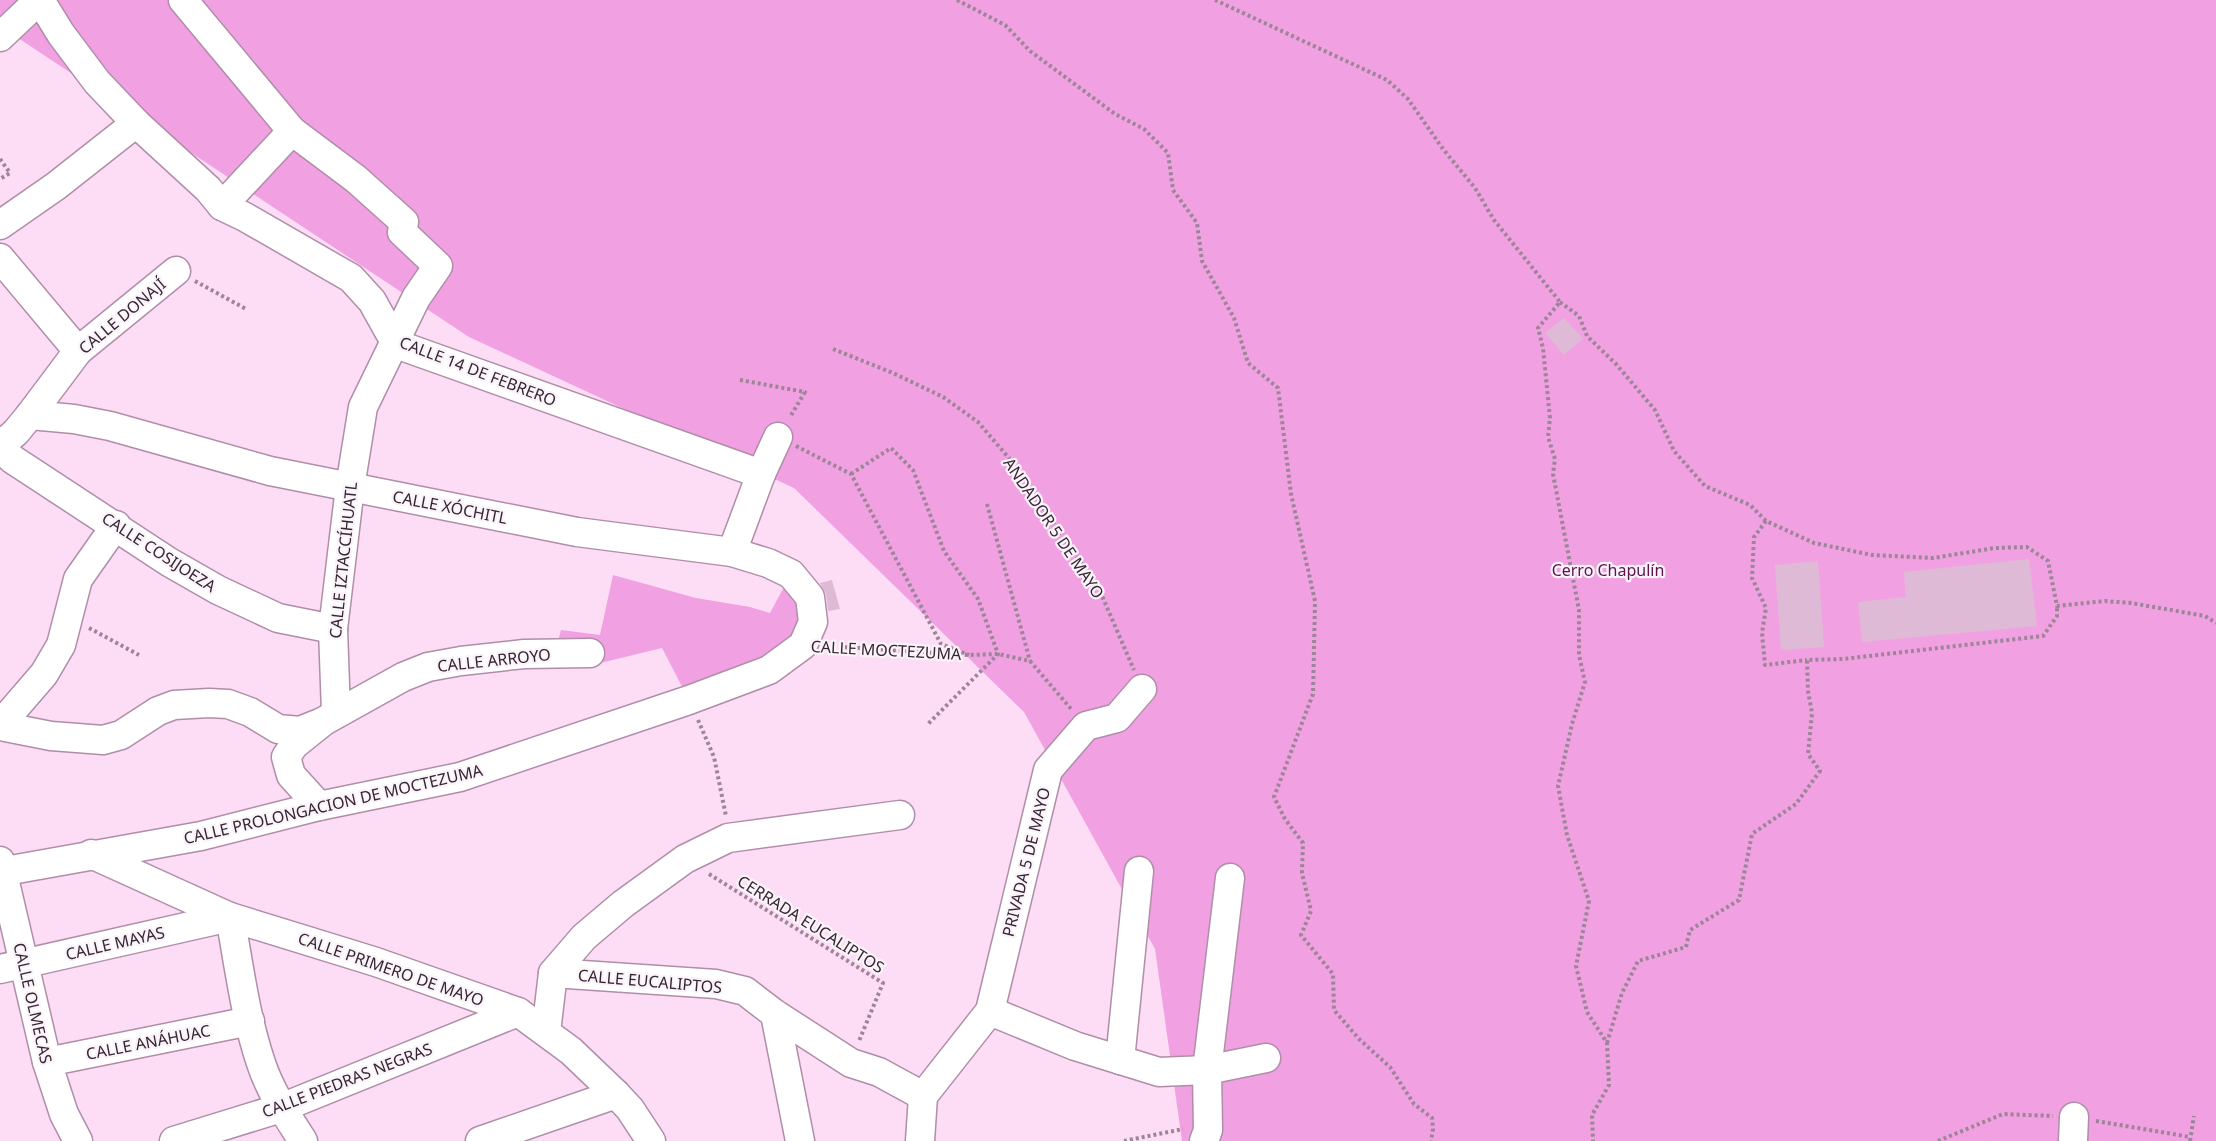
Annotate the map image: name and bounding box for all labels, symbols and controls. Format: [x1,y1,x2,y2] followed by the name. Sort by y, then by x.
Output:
[74,273,171,359] street label: CALLE DONAJÍ
[396,331,560,411] street label: CALLE 14 DE FEBRERO
[999,453,1109,603] street label: ANDADOR 5 DE MAYO
[324,481,362,639] street label: CALLE IZTACCÍHUATL
[391,485,509,529] street label: CALLE XÓCHITL
[98,507,221,598] street label: CALLE COSIJOEZA
[1552,559,1664,581] park label: Cerro Chapulín
[810,635,963,665] street label: CALLE MOCTEZUMA
[436,643,552,677] street label: CALLE ARROYO
[181,759,485,849] street label: CALLE PROLONGACION DE MOCTEZUMA
[997,785,1055,939] street label: PRIVADA 5 DE MAYO
[733,870,889,978] street label: CERRADA EUCALIPTOS
[63,921,167,965] street label: CALLE MAYAS
[295,927,487,1011] street label: CALLE PRIMERO DE MAYO
[8,940,58,1066] street label: CALLE OLMECAS
[577,964,723,998] street label: CALLE EUCALIPTOS
[84,1019,212,1065] street label: CALLE ANÁHUAC
[259,1037,435,1123] street label: CALLE PIEDRAS NEGRAS

